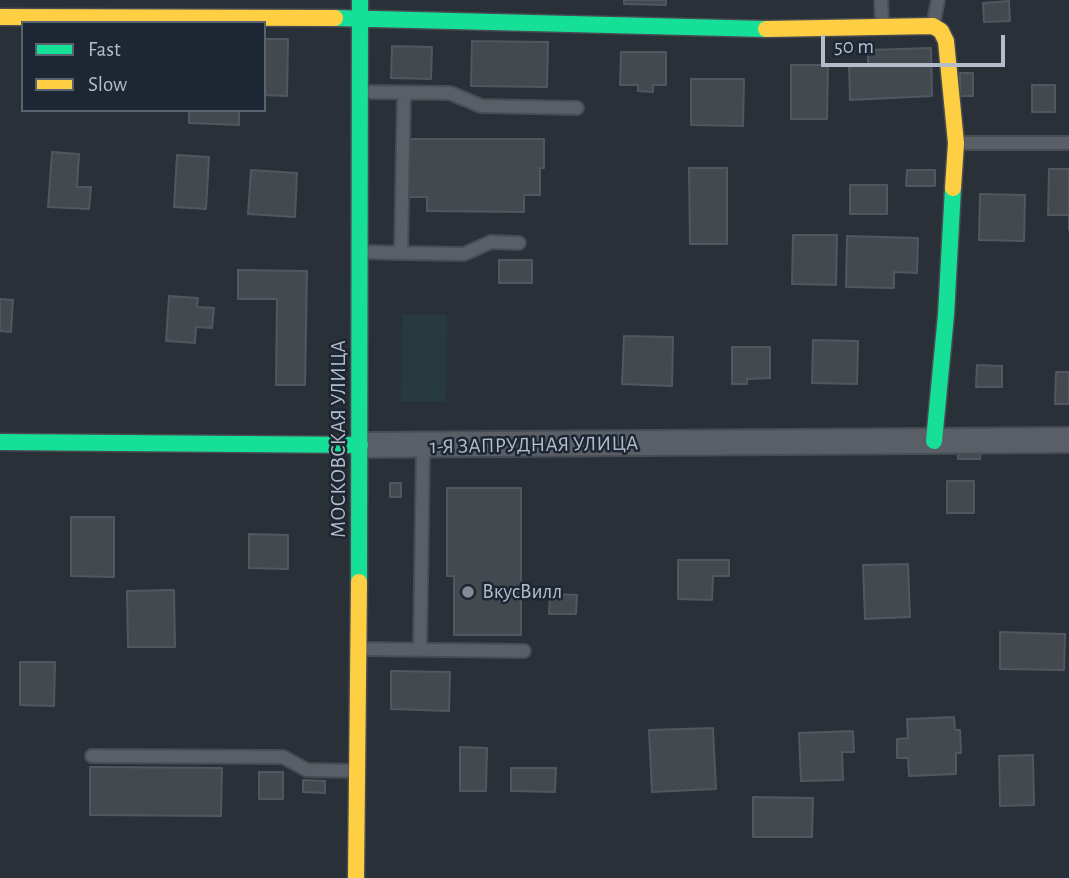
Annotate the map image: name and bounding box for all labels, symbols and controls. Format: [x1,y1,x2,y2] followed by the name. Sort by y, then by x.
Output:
[21,21,266,112] legend
[824,21,1008,65] scale bar
[834,36,874,57] text: 50 m
[88,39,121,60] text: Fast
[88,74,127,95] text: Slow
[326,340,352,538] street label: МОСКОВСКАЯ УЛИЦА
[430,431,638,459] street label: 1-Я ЗАПРУДНАЯ УЛИЦА
[482,579,562,605] place label: ВкусВилл
[460,584,476,600] marker: ВкусВилл

